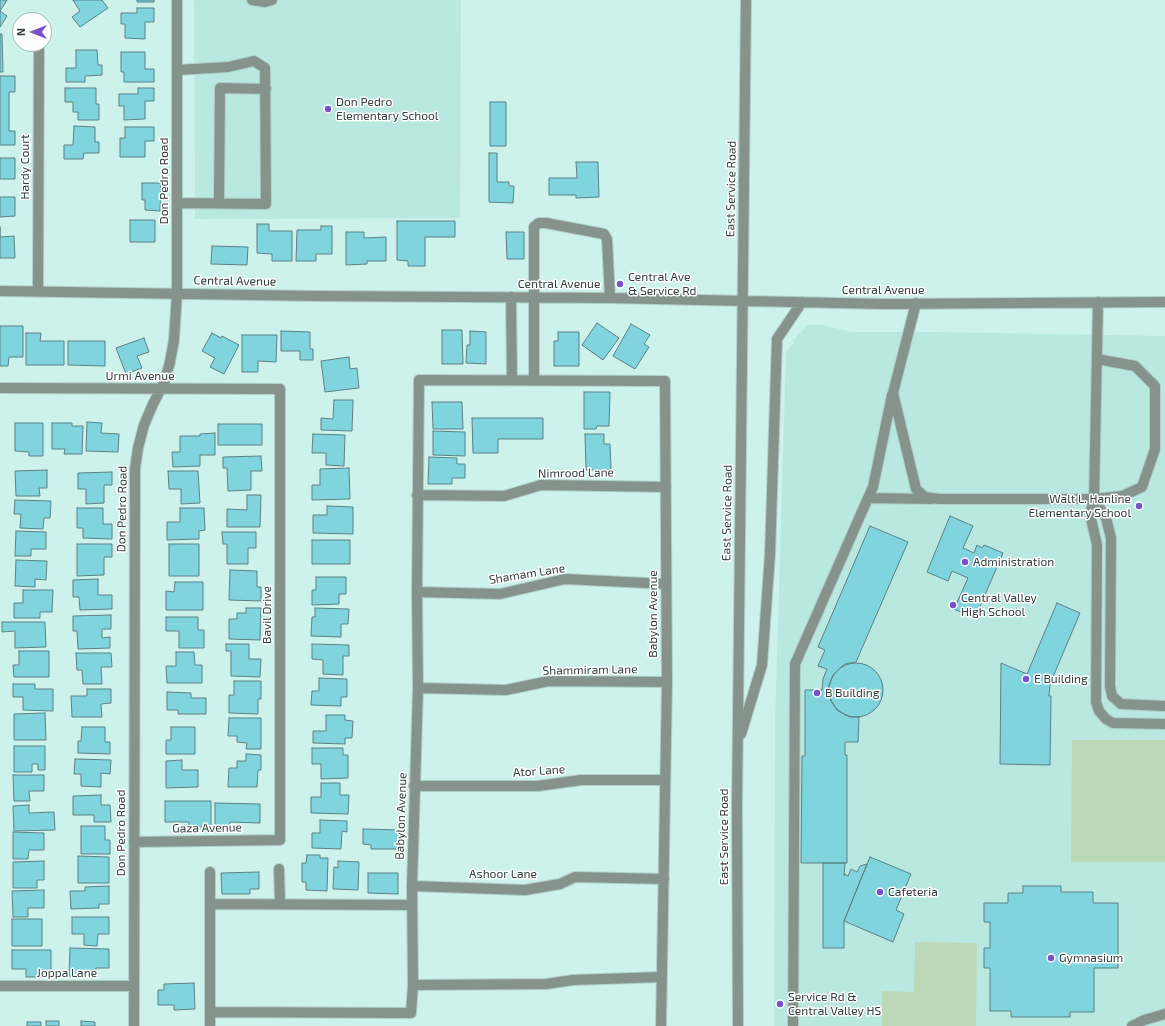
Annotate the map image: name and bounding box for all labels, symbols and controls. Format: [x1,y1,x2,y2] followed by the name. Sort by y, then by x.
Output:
[12,12,52,52] north arrow
[14,28,27,36] text: N
[336,95,438,123] place label: Don Pedro Elementary School
[323,104,333,114] marker: Don Pedro Elementary School
[18,134,32,200] street label: Hardy Court
[157,138,171,224] street label: Don Pedro Road
[723,141,739,237] street label: East Service Road
[628,270,696,298] place label: Central Ave & Service Rd
[194,273,276,289] street label: Central Avenue
[518,277,600,291] street label: Central Avenue
[615,279,625,289] marker: Central Ave & Service Rd
[842,283,924,297] street label: Central Avenue
[105,369,175,383] street label: Urmi Avenue
[538,465,614,481] street label: Nimrood Lane
[719,465,735,561] street label: East Service Road
[114,466,130,552] street label: Don Pedro Road
[1029,492,1131,520] place label: Walt L. Hanline Elementary School
[1134,501,1144,511] marker: Walt L. Hanline Elementary School
[973,555,1054,569] place label: Administration
[960,557,970,567] marker: Administration
[488,561,566,587] street label: Shamam Lane
[646,570,660,658] street label: Babylon Avenue
[260,586,274,644] street label: Bavil Drive
[961,591,1037,619] place label: Central Valley High School
[948,600,958,610] marker: Central Valley High School
[542,662,638,678] street label: Shammiram Lane
[1034,672,1088,686] place label: E Building
[1021,674,1031,684] marker: E Building
[825,686,879,700] place label: B Building
[812,688,822,698] marker: B Building
[512,762,566,780] street label: Ator Lane
[392,772,410,860] street label: Babylon Avenue
[717,789,731,885] street label: East Service Road
[114,790,128,876] street label: Don Pedro Road
[172,820,242,836] street label: Gaza Avenue
[469,867,537,881] street label: Ashoor Lane
[888,885,938,899] place label: Cafeteria
[875,887,885,897] marker: Cafeteria
[1059,951,1123,965] place label: Gymnasium
[1046,953,1056,963] marker: Gymnasium
[37,966,97,980] street label: Joppa Lane
[788,990,881,1018] place label: Service Rd & Central Valley HS
[775,999,785,1009] marker: Service Rd & Central Valley HS

